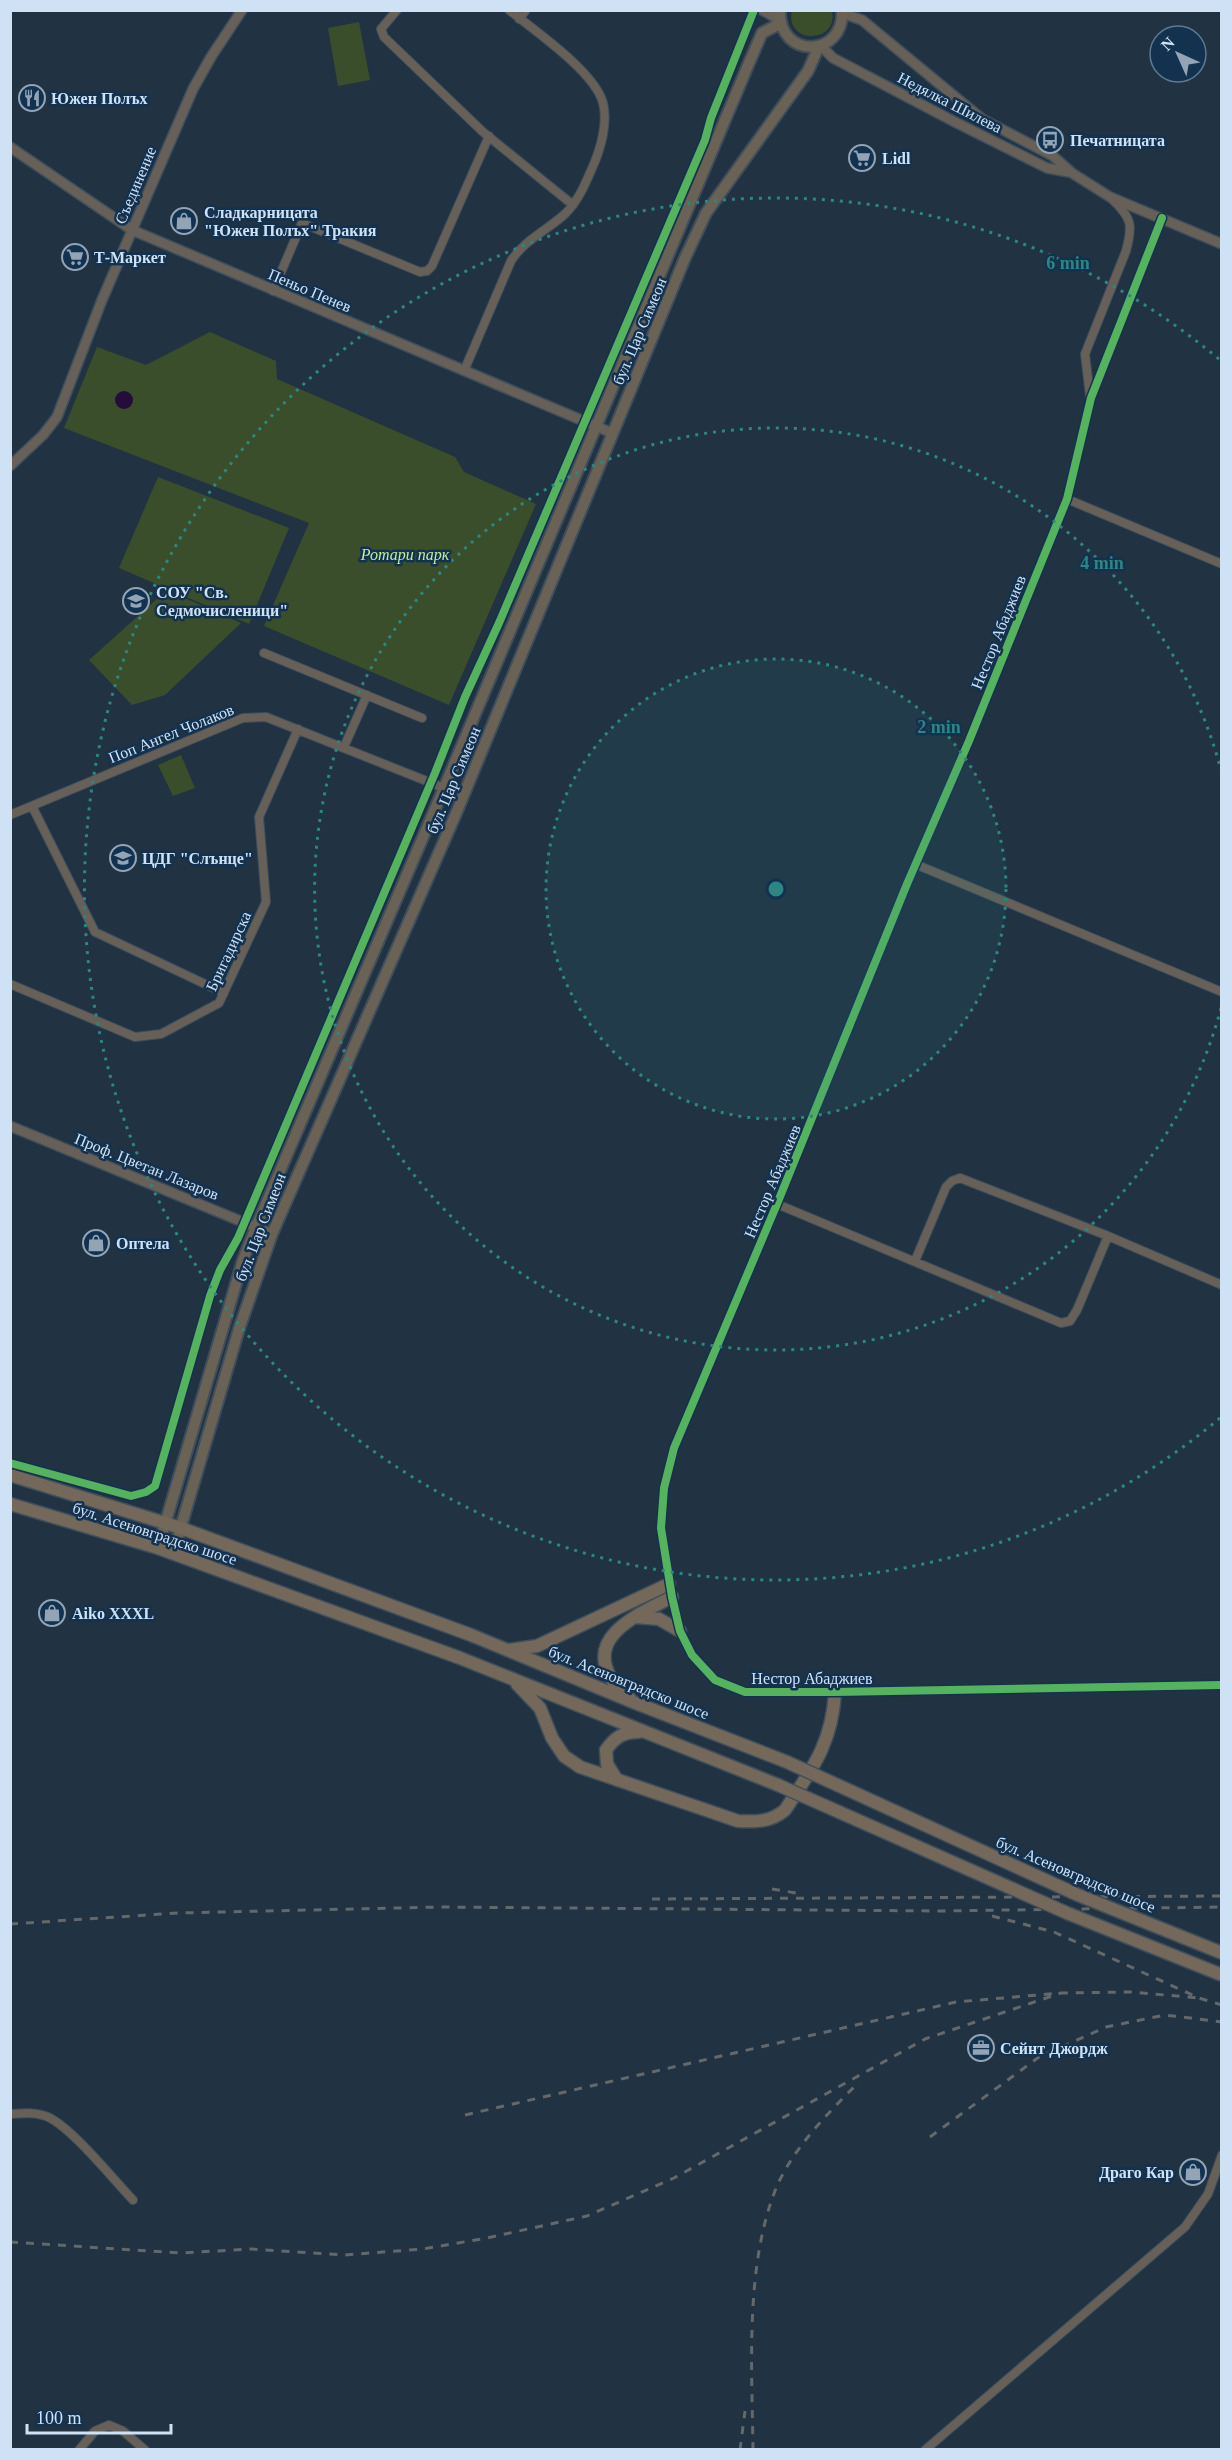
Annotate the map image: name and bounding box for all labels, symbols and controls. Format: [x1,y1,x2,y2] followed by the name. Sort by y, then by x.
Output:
[1148,24,1208,84] north arrow
[1158,33,1178,54] text: N
[894,69,1005,137] street label: Недялка Шилева
[17,83,47,113] restaurant icon: Южен Полъх
[51,90,147,107] place label: Южен Полъх
[1035,125,1065,155] bus stop icon: Печатницата
[1070,132,1165,149] place label: Печатницата
[847,143,877,173] supermarket icon: Lidl
[112,144,160,227] street label: Съединение
[882,150,911,167] place label: Lidl
[204,204,377,240] place label: Сладкарницата "Южен Полъх" Тракия
[169,206,199,236] shop icon: Сладкарницата "Южен Полъх" Тракия
[60,242,90,272] supermarket icon: Т-Маркет
[94,249,166,267] place label: Т-Маркет
[1046,253,1090,273] text: 6 min
[266,265,354,316] street label: Пеньо Пенев
[609,275,671,388] street label: бул. Цар Симеон
[360,546,450,564] park label: Ротари парк
[1080,553,1124,573] text: 4 min
[968,572,1030,692] street label: Нестор Абаджиев
[156,584,288,619] place label: СОУ "Св. Седмочисленици"
[121,586,151,616] school or university icon: СОУ "Св. Седмочисленици"
[106,700,237,766] street label: Поп Ангел Чолаков
[917,717,961,737] text: 2 min
[423,724,485,837] street label: бул. Цар Симеон
[108,843,138,873] school or university icon: ЦДГ "Слънце"
[142,850,253,868] place label: ЦДГ "Слънце"
[766,879,786,899] centre of rings
[203,909,255,994] street label: Бригадирска
[741,1122,805,1241] street label: Нестор Абаджиев
[72,1130,222,1204] street label: Проф. Цветан Лазаров
[232,1170,290,1284] street label: бул. Цар Симеон
[81,1228,111,1258] shop icon: Оптела
[116,1235,170,1252] place label: Оптела
[70,1499,239,1569] street label: бул. Асеновградско шосе
[37,1598,67,1628] shop icon: Aiko XXXL
[72,1605,154,1622] place label: Aiko XXXL
[546,1642,711,1723] street label: бул. Асеновградско шосе
[751,1670,873,1688] street label: Нестор Абаджиев
[993,1833,1158,1917] street label: бул. Асеновградско шосе
[966,2033,996,2063] office icon: Сейнт Джордж
[1000,2040,1108,2058] place label: Сейнт Джордж
[1178,2157,1208,2187] shop icon: Драго Кар
[1099,2164,1174,2182] place label: Драго Кар
[27,2397,171,2435] scale bar
[36,2408,82,2428] text: 100 m

